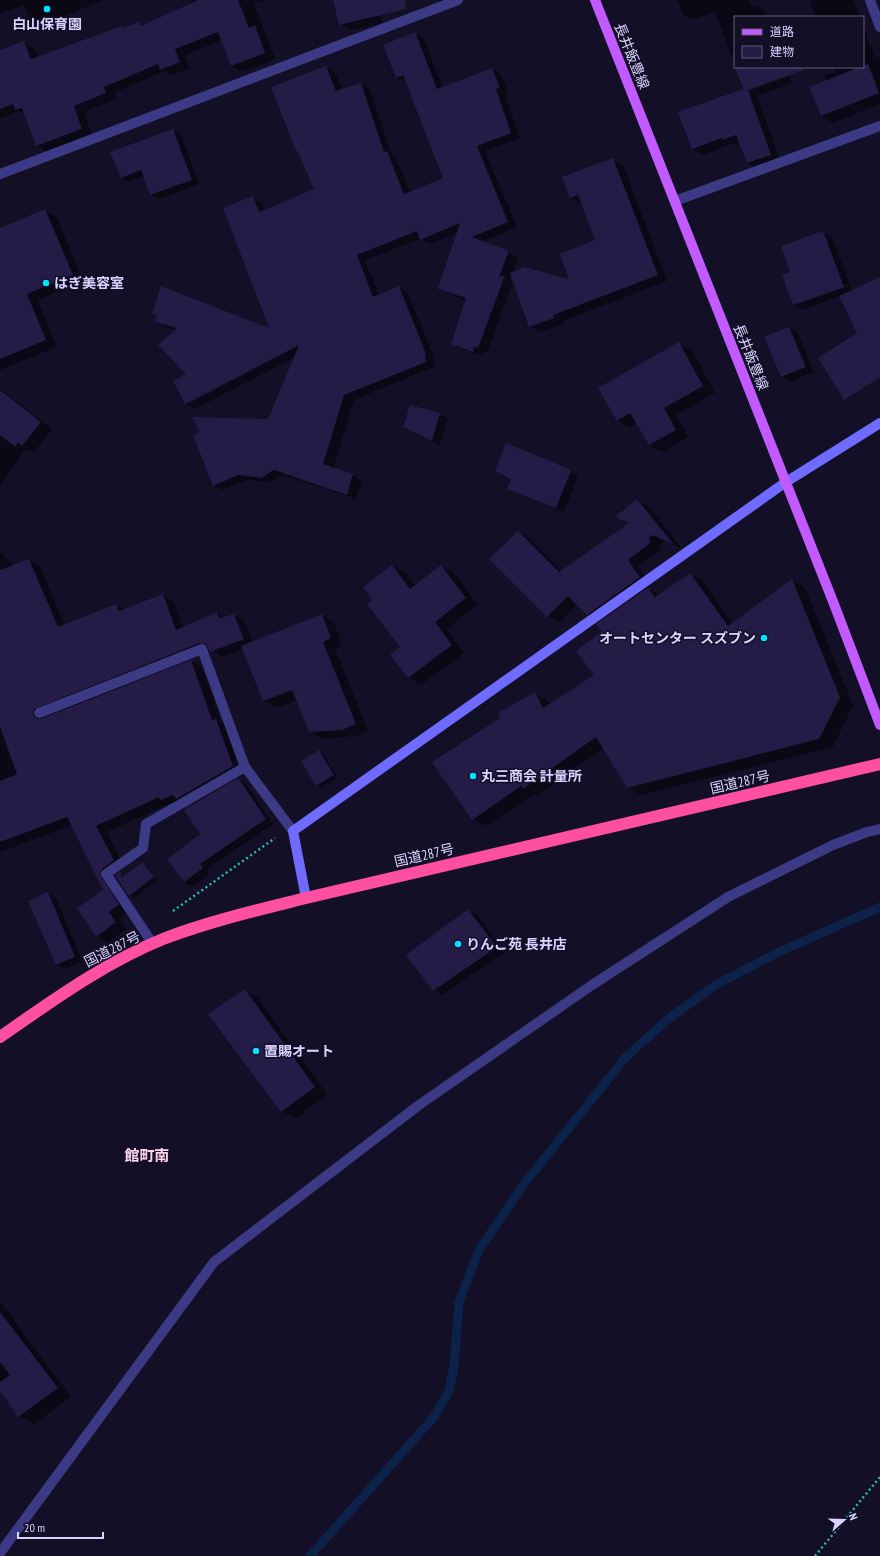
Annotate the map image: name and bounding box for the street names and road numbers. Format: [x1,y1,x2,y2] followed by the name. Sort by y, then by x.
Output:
[611,20,653,92] street label: 長井飯豊線
[730,321,772,393] street label: 長井飯豊線
[708,766,772,798] street label: 国道287号
[392,839,456,871] street label: 国道287号
[81,927,143,971] street label: 国道287号

